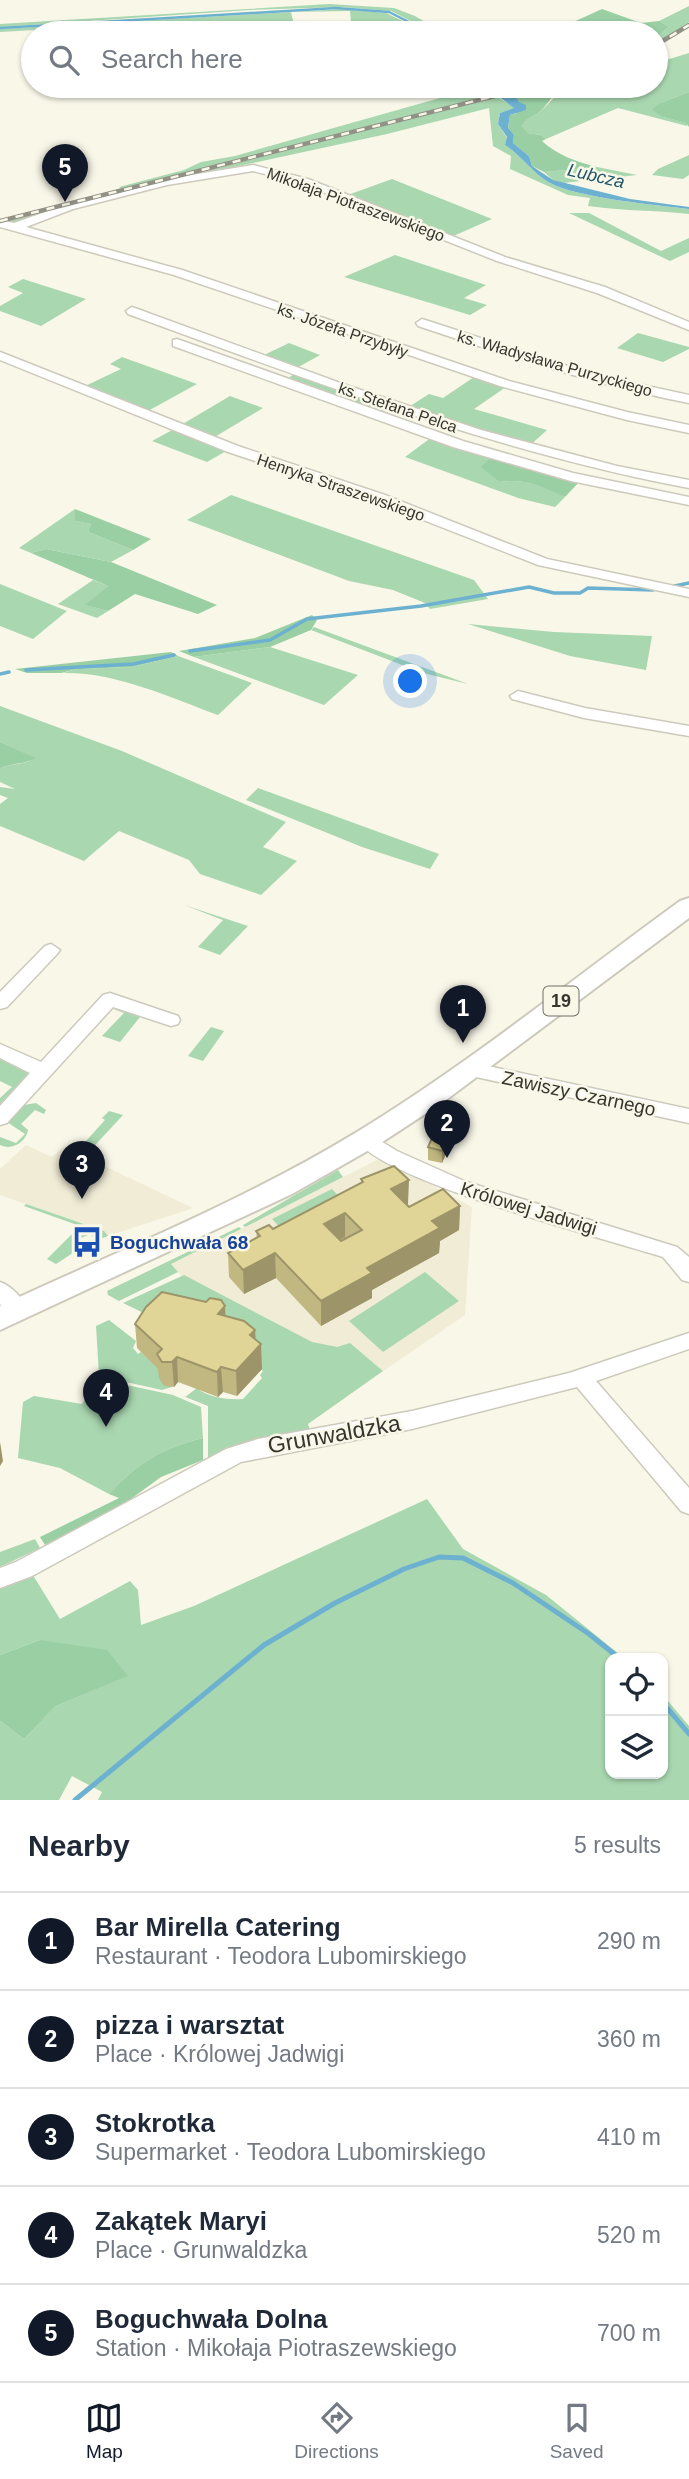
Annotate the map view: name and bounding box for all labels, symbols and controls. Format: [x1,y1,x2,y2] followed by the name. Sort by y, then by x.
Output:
[21,21,668,98] search box
[45,41,83,79] icon: search
[101,44,243,74] text: Search here
[42,144,88,202] pin: 5
[565,160,627,192] water label: Lubcza
[265,164,447,245] street label: Mikołaja Piotraszewskiego
[275,300,410,361] street label: ks. Józefa Przybyły
[456,327,654,399] street label: ks. Władysława Purzyckiego
[336,379,460,436] street label: ks. Stefana Pelca
[255,451,427,524] street label: Henryka Straszewskiego
[393,664,427,698] your location
[440,985,486,1043] pin: 1
[544,986,578,1016] road number: 19
[500,1067,658,1120] street label: Zawiszy Czarnego
[424,1100,470,1158] pin: 2
[59,1141,105,1199] pin: 3
[458,1178,600,1239] street label: Królowej Jadwigi
[70,1225,104,1259] bus stop icon: Boguchwała 68
[110,1232,248,1253] place label: Boguchwała 68
[83,1369,129,1427] pin: 4
[266,1410,403,1458] street label: Grunwaldzka
[605,1653,668,1779] map controls
[605,1653,668,1716] button: locate
[605,1716,668,1779] button: layers
[28,1829,130,1862] text: Nearby
[574,1832,661,1858] text: 5 results
[95,1912,341,1942] text: Bar Mirella Catering
[45,1928,57,1954] text: 1
[597,1928,661,1954] text: 290 m
[95,1943,467,1969] text: Restaurant · Teodora Lubomirskiego
[95,2010,284,2040] text: pizza i warsztat
[45,2026,57,2052] text: 2
[597,2026,661,2052] text: 360 m
[95,2041,344,2067] text: Place · Królowej Jadwigi
[95,2108,215,2138] text: Stokrotka
[45,2124,57,2150] text: 3
[597,2124,661,2150] text: 410 m
[95,2139,486,2165] text: Supermarket · Teodora Lubomirskiego
[95,2206,267,2236] text: Zakątek Maryi
[45,2222,57,2248] text: 4
[597,2222,661,2248] text: 520 m
[95,2237,307,2263] text: Place · Grunwaldzka
[95,2304,328,2334] text: Boguchwała Dolna
[45,2320,57,2346] text: 5
[597,2320,661,2346] text: 700 m
[95,2335,457,2361] text: Station · Mikołaja Piotraszewskiego
[85,2399,123,2463] tab: Map
[294,2399,379,2463] tab: Directions
[550,2399,604,2463] tab: Saved

